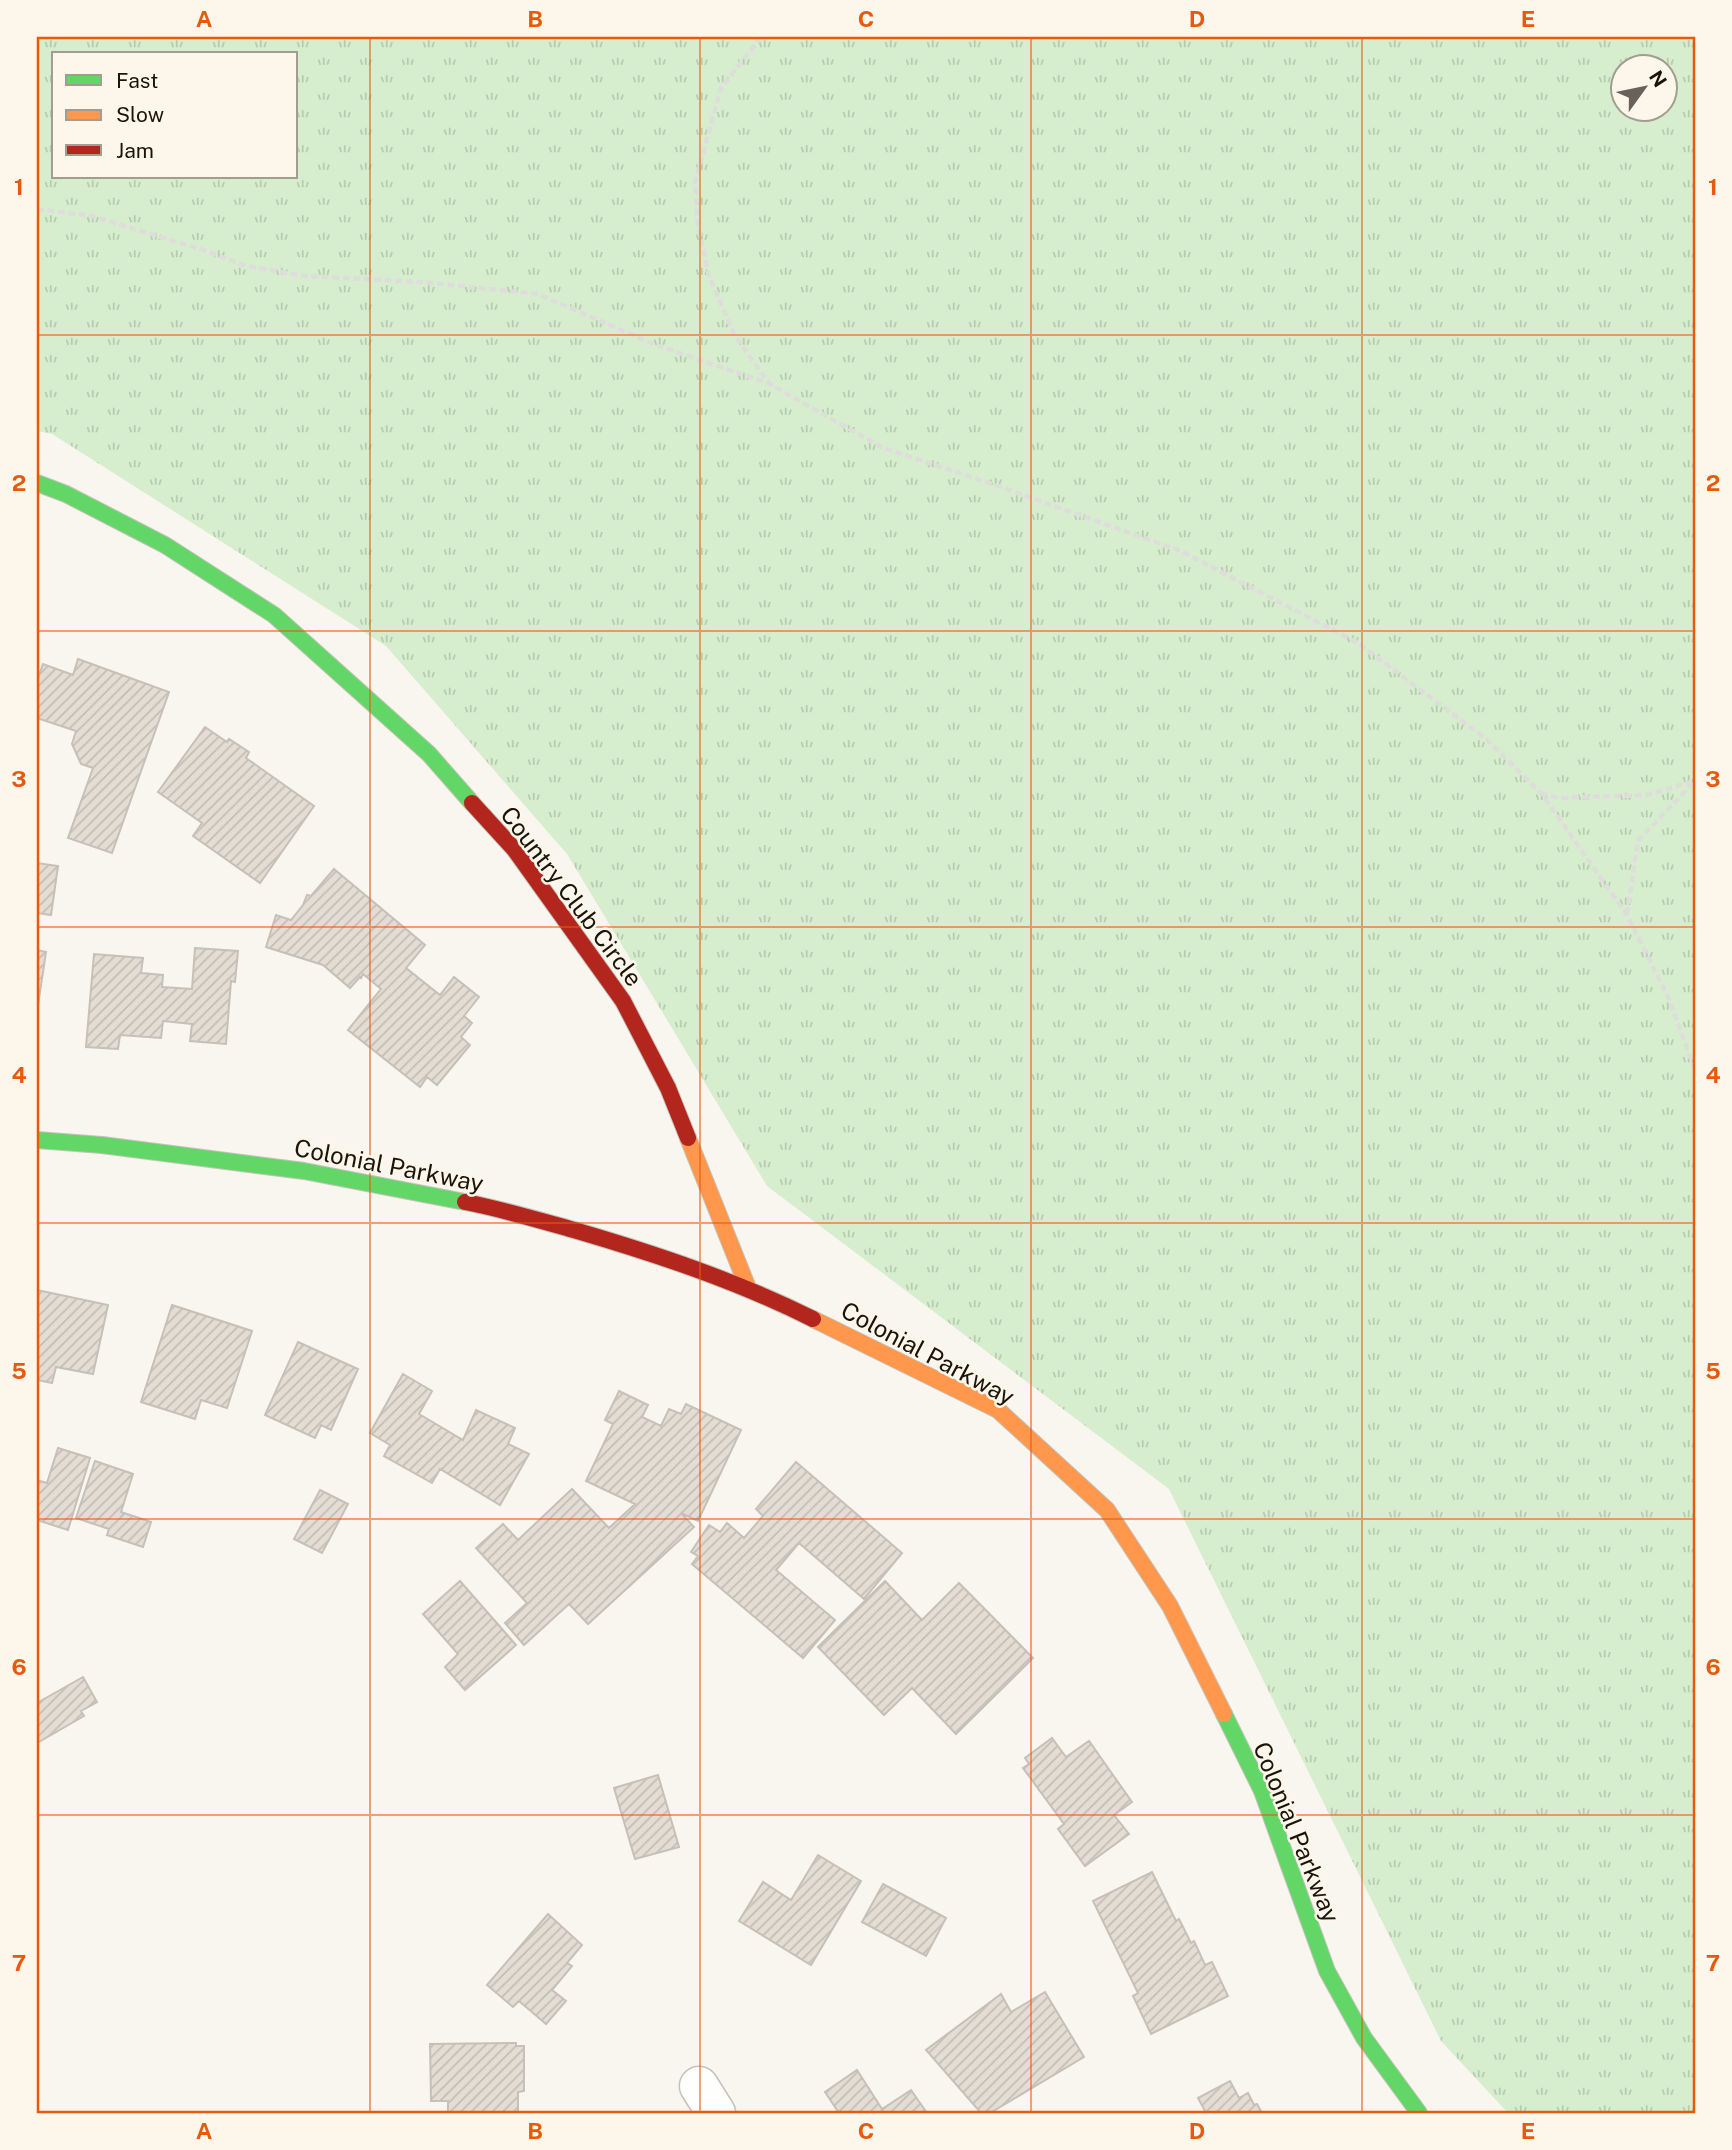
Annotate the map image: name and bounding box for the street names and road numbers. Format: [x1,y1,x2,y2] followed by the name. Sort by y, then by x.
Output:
[495,801,649,991] street label: Country Club Circle
[292,1133,486,1197] street label: Colonial Parkway
[837,1296,1020,1411] street label: Colonial Parkway
[1248,1738,1346,1926] street label: Colonial Parkway

